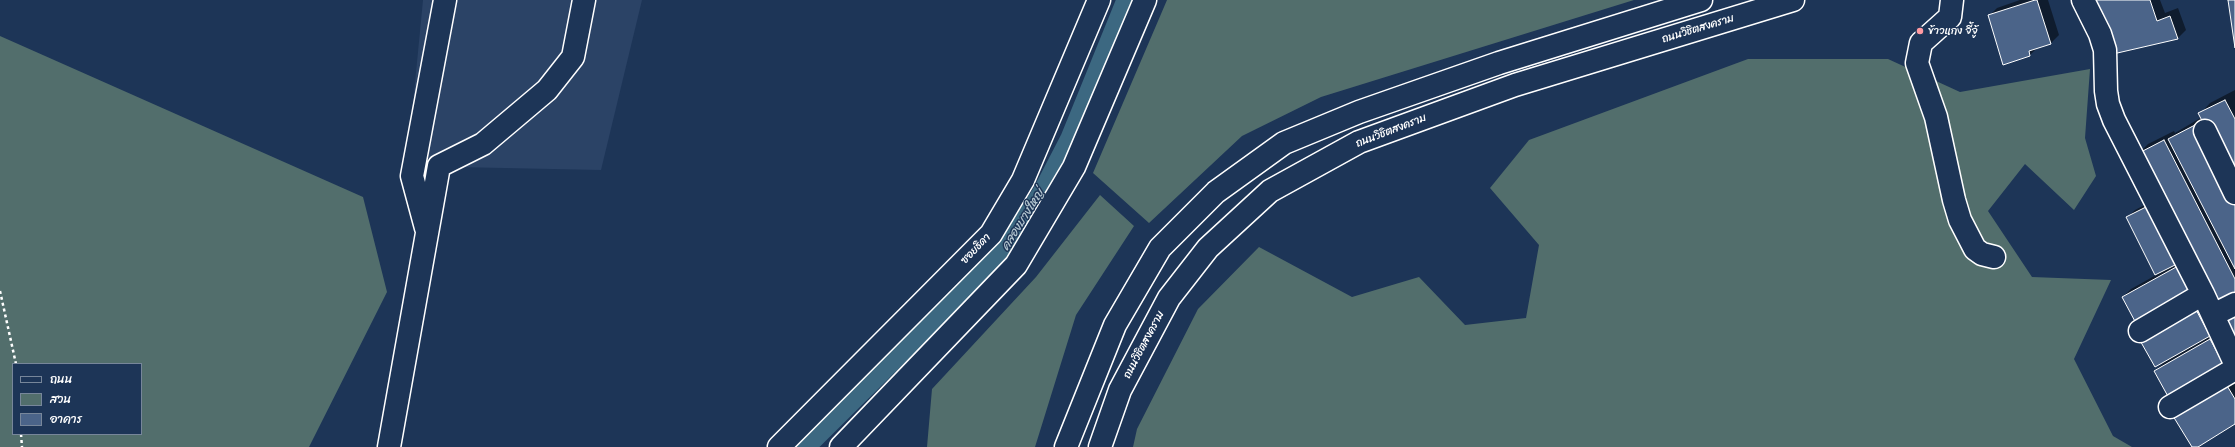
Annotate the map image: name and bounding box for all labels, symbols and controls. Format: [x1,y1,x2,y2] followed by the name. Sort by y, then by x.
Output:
[1660,12,1736,46] street label: ถนนวิชิตสงคราม
[1928,24,1978,38] place label: ข้าวแกง จี้จู้
[1915,26,1925,36] marker: ข้าวแกง จี้จู้
[1354,111,1428,151] street label: ถนนวิชิตสงคราม
[999,187,1047,253] water label: คลองบางใหญ่
[958,231,994,267] street label: ซอยธิดา
[1121,309,1167,381] street label: ถนนวิชิตสงคราม
[12,363,142,435] legend
[50,368,72,390] text: ถนน
[50,388,71,410] text: สวน
[50,408,82,430] text: อาคาร

